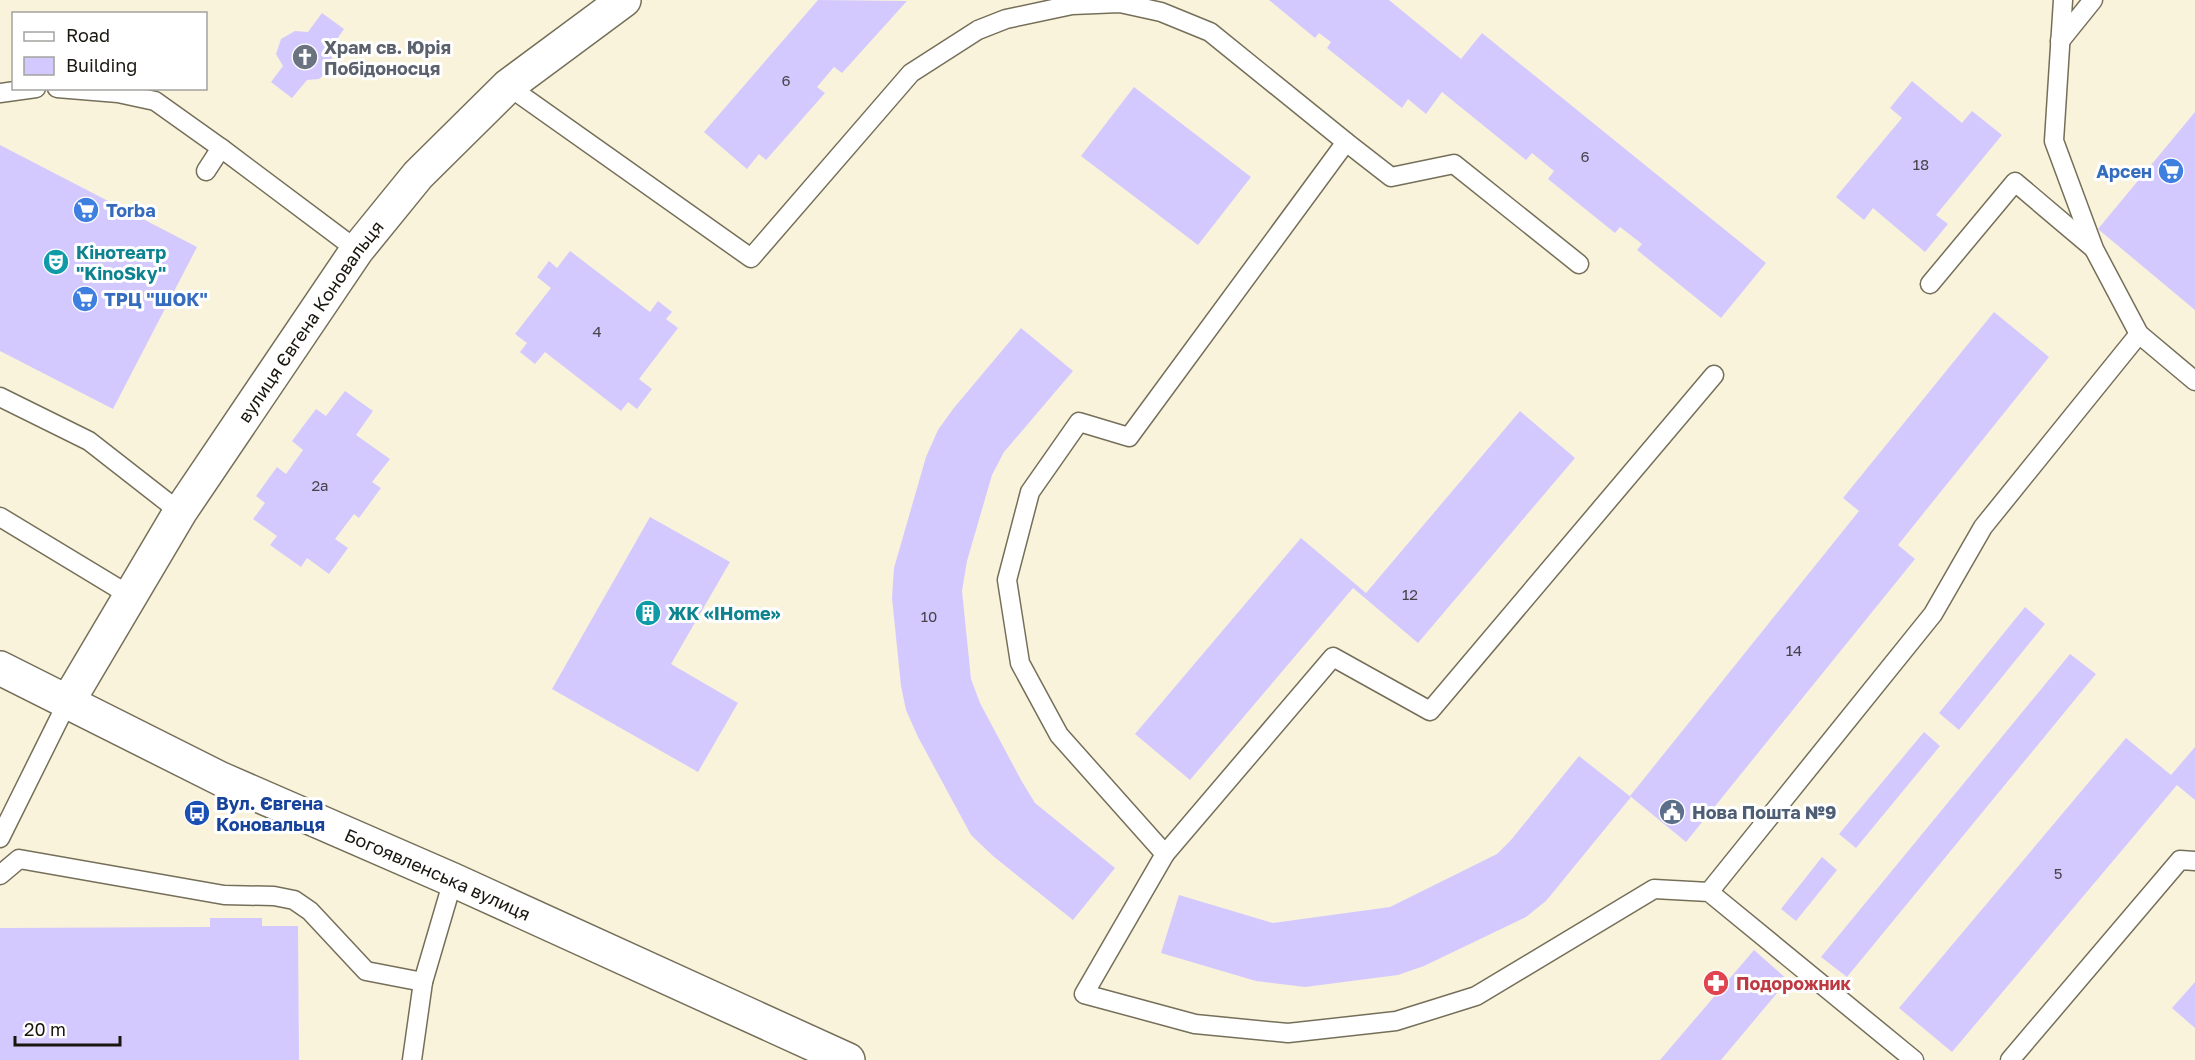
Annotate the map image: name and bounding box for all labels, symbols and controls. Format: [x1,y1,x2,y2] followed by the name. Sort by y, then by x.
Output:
[12,12,207,90] legend
[66,24,110,46] text: Road
[324,36,451,79] place label: Храм св. Юрія Побідоносця
[290,42,320,72] church icon: Храм св. Юрія Побідоносця
[66,54,137,76] text: Building
[781,71,791,89] house number: 6
[1580,147,1590,165] house number: 6
[1913,155,1929,173] house number: 18
[2156,156,2186,186] supermarket icon: Арсен
[2096,160,2152,182] place label: Арсен
[71,195,101,225] supermarket icon: Torba
[106,199,156,221] place label: Torba
[233,216,388,426] street label: вулиця Євгена Коновальця
[76,241,166,284] place label: Кінотеатр "KinoSky"
[41,247,71,277] theatre icon: Кінотеатр "KinoSky"
[70,284,100,314] supermarket icon: ТРЦ "ШОК"
[104,288,208,310] place label: ТРЦ "ШОК"
[592,322,602,340] house number: 4
[311,476,329,494] house number: 2а
[1402,585,1418,603] house number: 12
[633,598,663,628] building icon: ЖК «IHome»
[668,602,781,624] place label: ЖК «IHome»
[921,607,937,625] house number: 10
[1786,641,1802,659] house number: 14
[216,792,325,835] place label: Вул. Євгена Коновальця
[1657,797,1687,827] public building icon: Нова Пошта №9
[182,798,212,828] bus stop icon: Вул. Євгена Коновальця
[1692,801,1837,823] place label: Нова Пошта №9
[342,823,534,925] street label: Богоявленська вулиця
[2054,864,2062,882] house number: 5
[1701,968,1731,998] pharmacy icon: Подорожник
[1736,972,1851,994] place label: Подорожник
[15,1009,120,1047] scale bar
[24,1018,66,1040] text: 20 m

